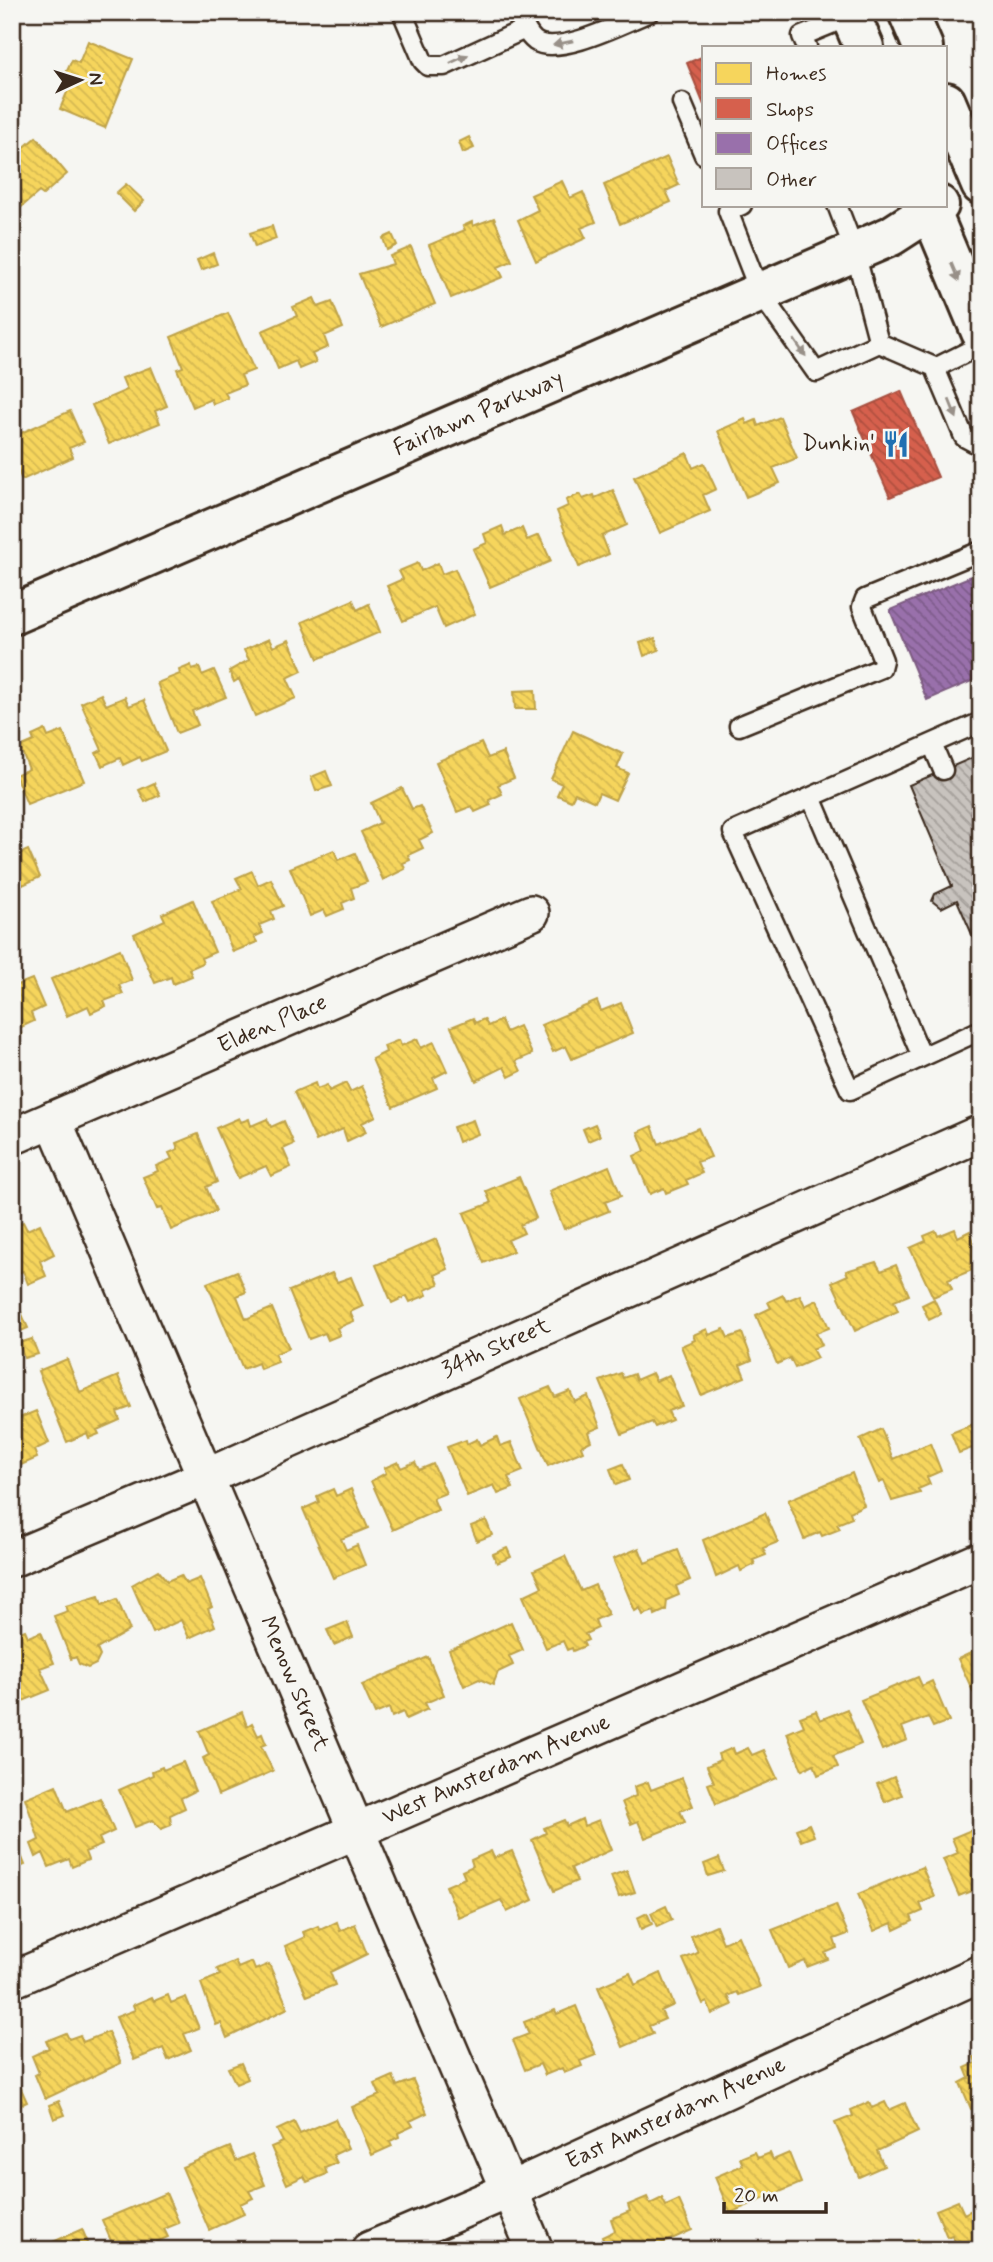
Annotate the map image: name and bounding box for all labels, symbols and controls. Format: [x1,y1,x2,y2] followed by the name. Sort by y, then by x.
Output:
[552,38,574,49] one-way arrow
[46,46,116,116] north arrow
[702,46,948,206] legend
[449,53,469,65] one-way arrow
[766,60,826,88] text: Homes
[83,72,108,86] text: N
[766,96,814,124] text: Shops
[766,130,828,158] text: Offices
[766,166,817,194] text: Other
[950,261,961,282] one-way arrow
[792,339,806,357] one-way arrow
[389,364,568,464] street label: Fairlawn Parkway
[947,399,958,420] one-way arrow
[802,429,875,459] place label: Dunkin'
[881,429,911,459] restaurant icon: Dunkin'
[214,988,332,1061] street label: Elden Place
[437,1311,556,1385] street label: 34th Street
[252,1612,336,1756] street label: Menow Street
[378,1707,615,1833] street label: West Amsterdam Avenue
[561,2050,791,2177] street label: East Amsterdam Avenue
[724,2171,825,2215] scale bar
[734,2182,779,2210] text: 20 m

